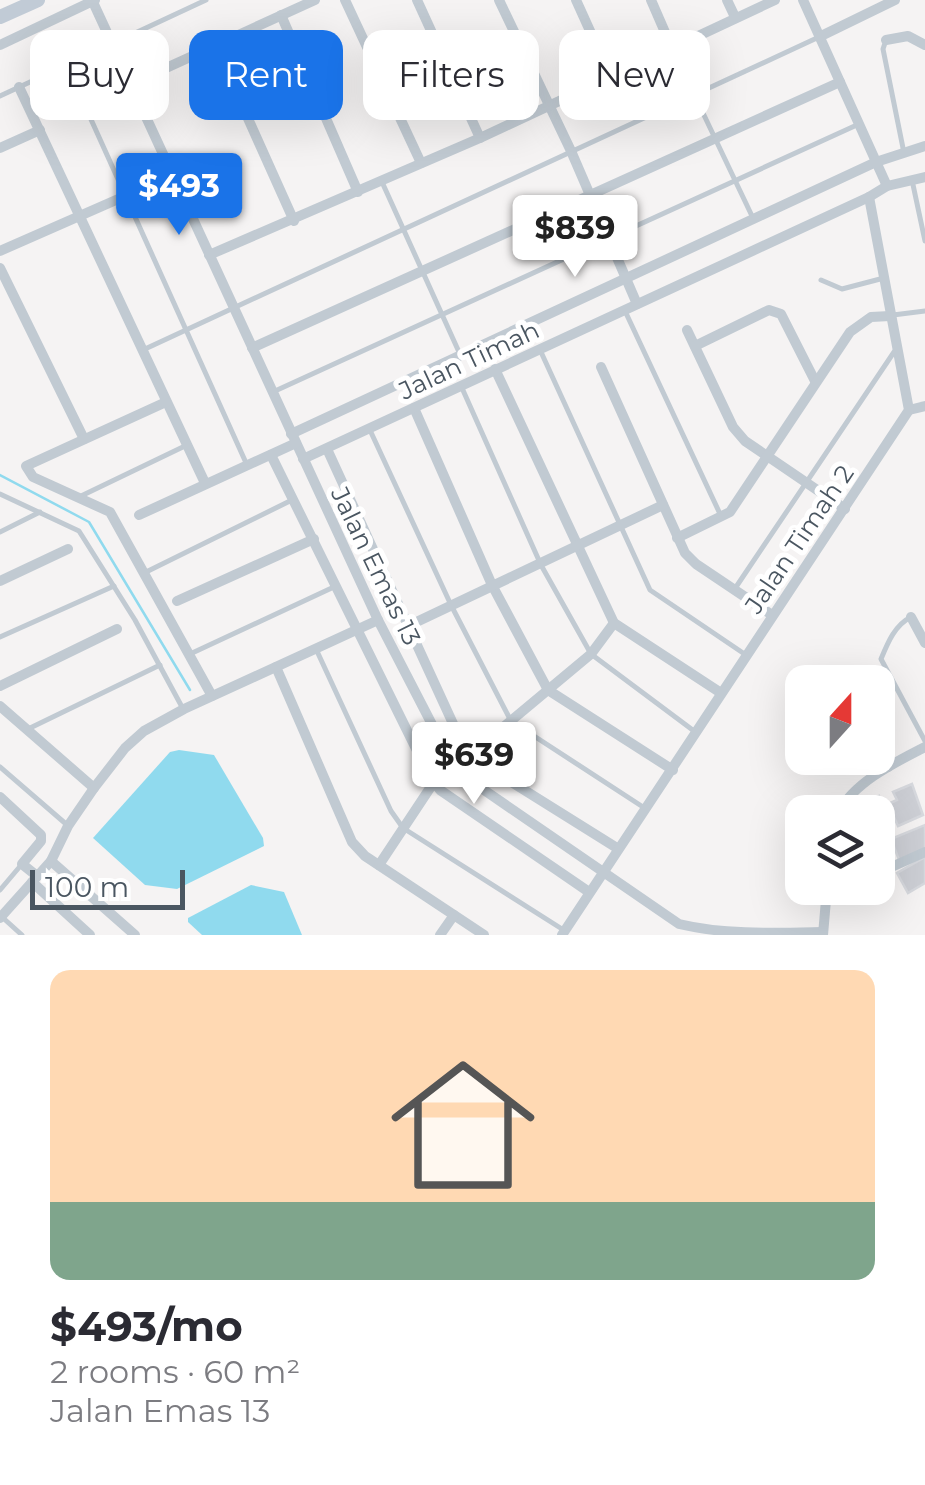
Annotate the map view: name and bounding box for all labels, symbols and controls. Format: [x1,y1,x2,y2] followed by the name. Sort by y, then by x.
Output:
[30,30,169,120] chip: Buy
[189,30,343,120] chip: Rent
[363,30,539,120] chip: Filters
[559,30,710,120] chip: New
[120,153,238,238] pin: $493
[138,166,220,205] text: $493
[516,195,634,280] pin: $839
[535,208,615,247] text: $839
[393,314,544,406] street label: Jalan Timah
[738,459,860,620] street label: Jalan Timah 2
[324,481,427,650] street label: Jalan Emas 13
[785,665,895,775] north arrow
[785,665,895,905] map controls
[415,722,533,807] pin: $639
[434,735,514,774] text: $639
[785,795,895,905] button: layers
[30,865,185,910] scale bar
[45,870,129,904] text: 100 m
[373,1035,553,1215] icon: home
[50,1300,243,1352] text: $493/mo
[50,1352,300,1391] text: 2 rooms · 60 m²
[50,1391,270,1430] text: Jalan Emas 13

